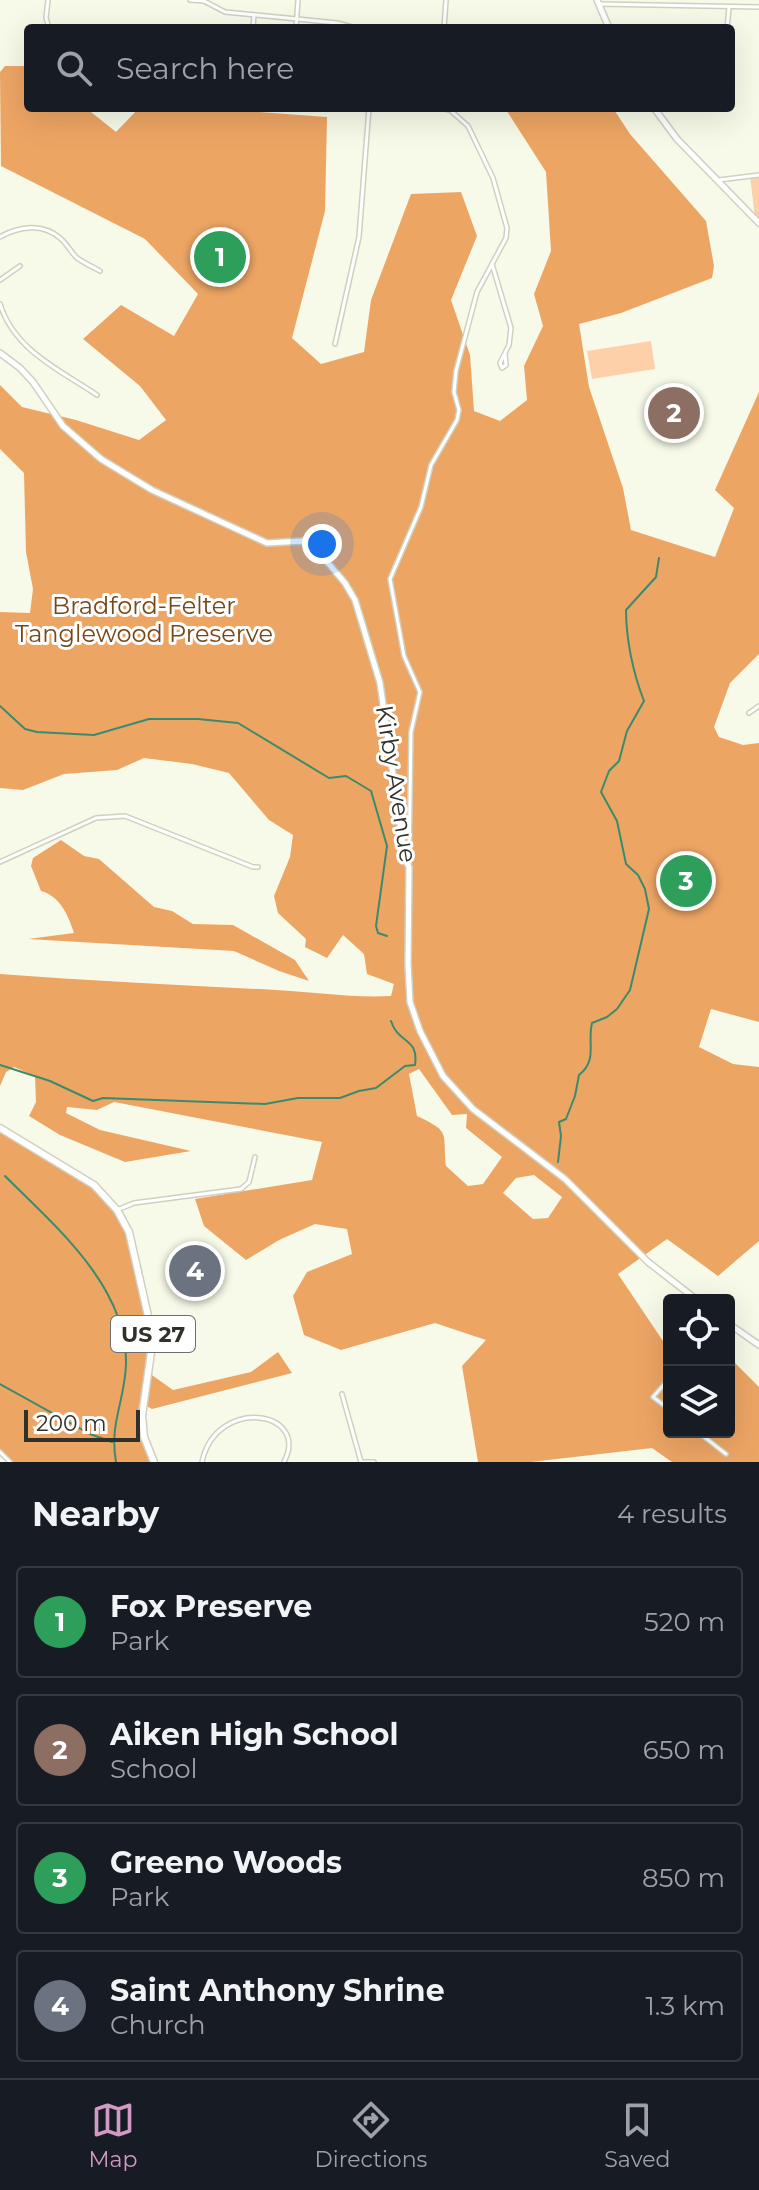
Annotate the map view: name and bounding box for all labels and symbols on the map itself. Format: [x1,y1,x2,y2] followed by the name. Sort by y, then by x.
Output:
[194,227,246,287] pin: 1
[648,383,700,443] pin: 2
[302,524,342,564] your location
[15,591,273,648] park label: Bradford-Felter Tanglewood Preserve
[370,703,423,865] street label: Kirby Avenue
[660,851,712,911] pin: 3
[169,1241,221,1301] pin: 4
[111,1316,195,1352] road number: US 27
[24,1406,140,1442] scale bar

